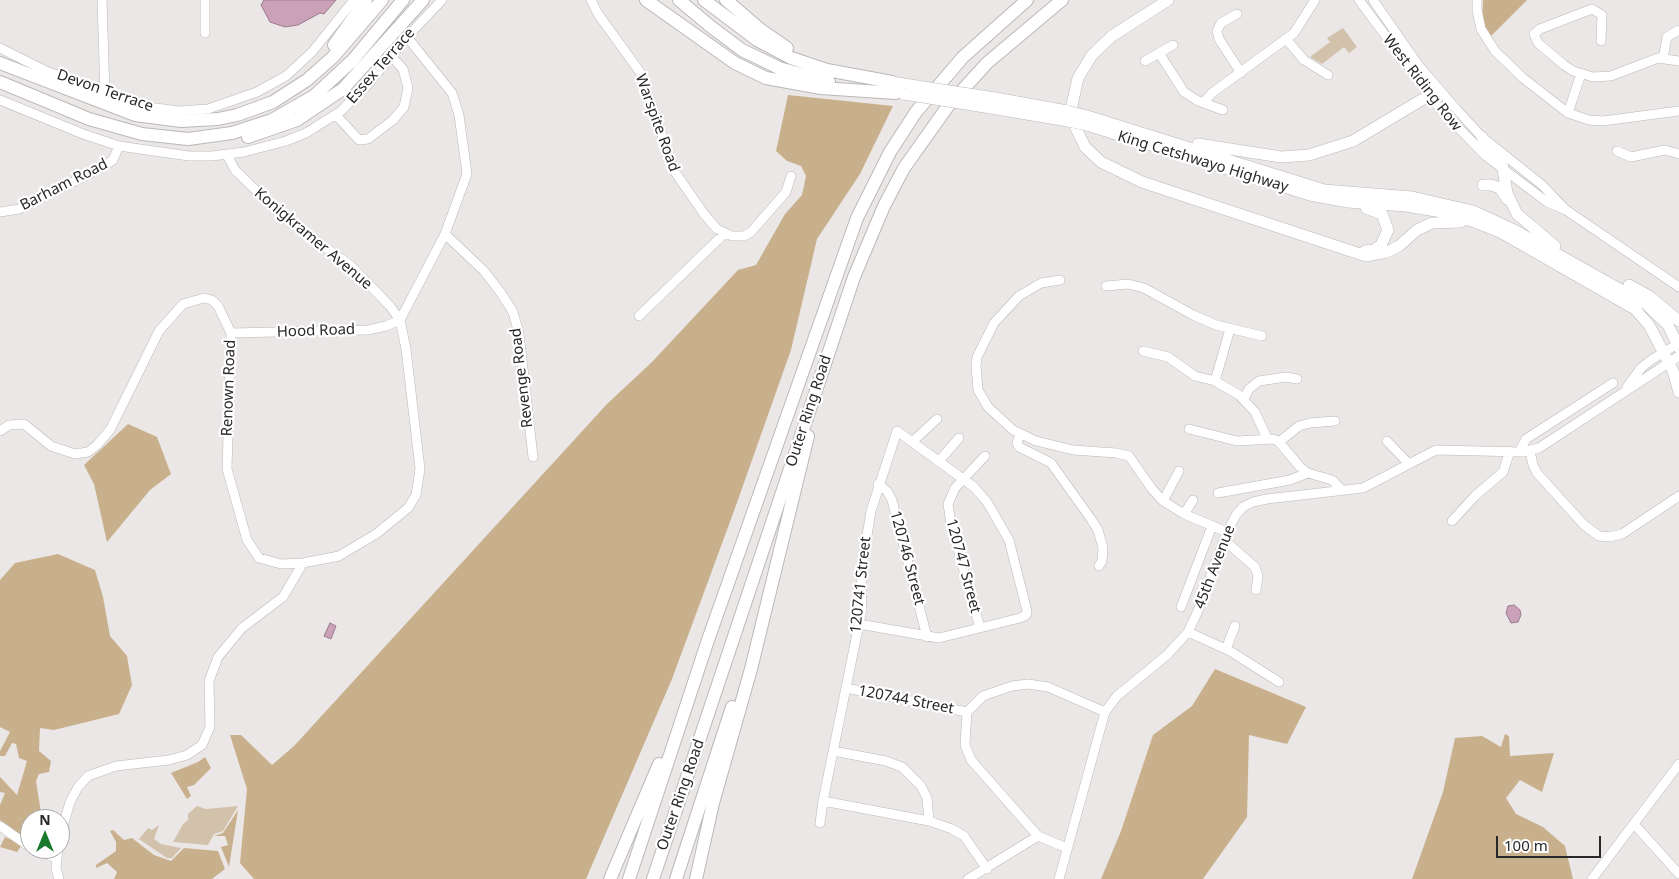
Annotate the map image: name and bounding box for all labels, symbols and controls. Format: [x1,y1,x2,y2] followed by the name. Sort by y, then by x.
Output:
[343,24,419,108] street label: Essex Terrace
[1379,31,1465,135] street label: West Riding Row
[54,66,156,116] street label: Devon Terrace
[631,72,683,174] street label: Warspite Road
[1115,127,1291,197] street label: King Cetshwayo Highway
[17,155,111,215] street label: Barham Road
[250,184,376,294] street label: Konigkramer Avenue
[276,321,356,341] street label: Hood Road
[507,327,537,429] street label: Revenge Road
[218,339,240,437] street label: Renown Road
[782,353,836,469] street label: Outer Ring Road
[886,509,928,607] street label: 120746 Street
[942,517,984,615] street label: 120747 Street
[1191,523,1239,611] street label: 45th Avenue
[847,536,875,634] street label: 120741 Street
[857,682,955,718] street label: 120744 Street
[654,737,708,853] street label: Outer Ring Road
[20,809,70,859] north arrow
[39,810,51,829] text: N
[1499,826,1604,858] scale bar
[1504,835,1548,855] text: 100 m

